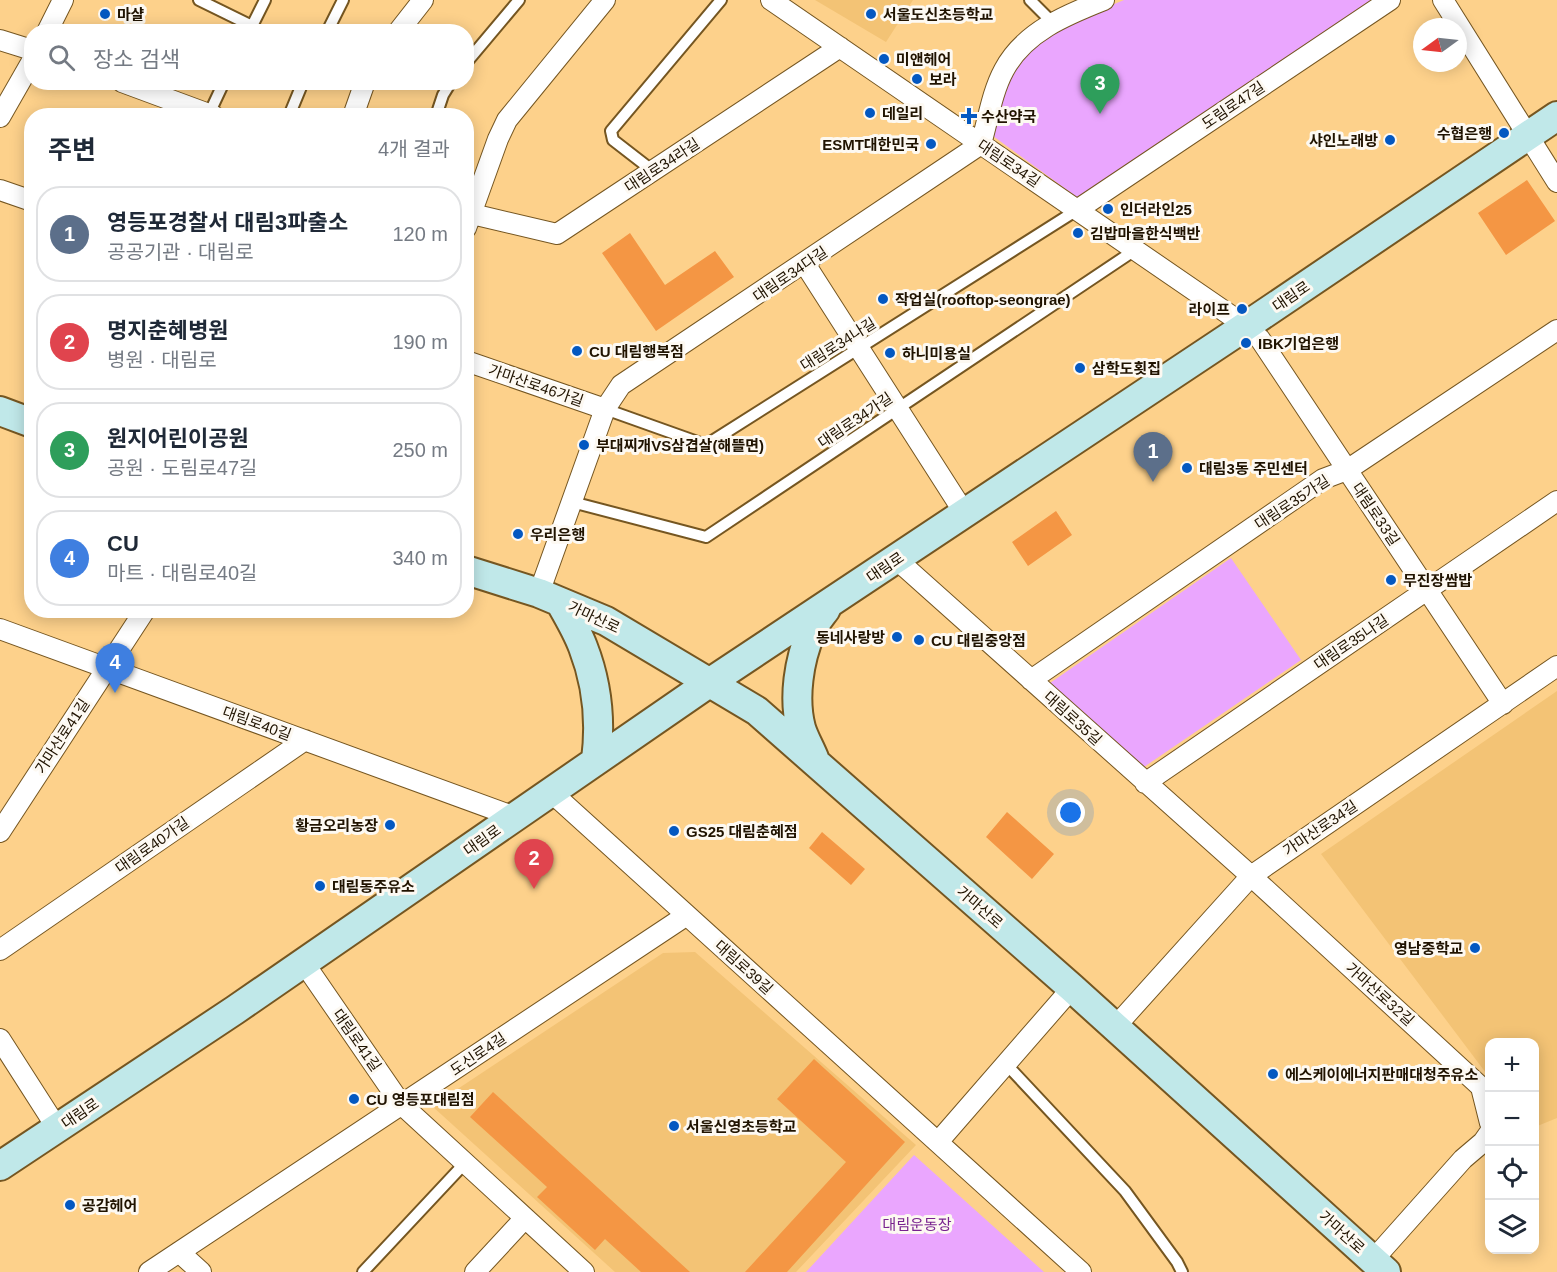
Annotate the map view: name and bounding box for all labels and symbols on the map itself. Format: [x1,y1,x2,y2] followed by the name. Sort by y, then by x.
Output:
[117,6,145,23] place label: 마샬
[883,6,994,23] place label: 서울도신초등학교
[98,7,112,21] marker: 마샬
[864,7,878,21] marker: 서울도신초등학교
[1413,18,1467,72] north arrow
[896,51,951,68] place label: 미앤헤어
[877,52,891,66] marker: 미앤헤어
[1080,64,1120,114] pin: 3
[929,71,957,88] place label: 보라
[910,72,924,86] marker: 보라
[1198,78,1268,132] street label: 도림로47길
[882,105,923,122] place label: 데일리
[863,106,877,120] marker: 데일리
[981,108,1036,125] place label: 수산약국
[962,109,976,123] marker: 수산약국
[1437,125,1492,142] place label: 수협은행
[1497,126,1511,140] marker: 수협은행
[1309,132,1378,149] place label: 샤인노래방
[1383,133,1397,147] marker: 샤인노래방
[621,135,703,195] street label: 대림로34라길
[822,136,919,153] place label: ESMT대한민국
[974,136,1044,190] street label: 대림로34길
[924,137,938,151] marker: ESMT대한민국
[1120,201,1192,218] place label: 인더라인25
[1101,202,1115,216] marker: 인더라인25
[1090,225,1201,242] place label: 김밥마을한식백반
[1071,226,1085,240] marker: 김밥마을한식백반
[750,243,830,305] street label: 대림로34다길
[1269,277,1313,315] street label: 대림로
[895,291,1071,308] place label: 작업실(rooftop-seongrae)
[876,292,890,306] marker: 작업실(rooftop-seongrae)
[1189,301,1230,318] place label: 라이프
[1235,302,1249,316] marker: 라이프
[797,314,879,374] street label: 대림로34나길
[1258,335,1339,352] place label: IBK기업은행
[1239,336,1253,350] marker: IBK기업은행
[589,343,684,360] place label: CU 대림행복점
[570,344,584,358] marker: CU 대림행복점
[902,345,971,362] place label: 하니미용실
[883,346,897,360] marker: 하니미용실
[1092,360,1161,377] place label: 삼학도횟집
[486,361,586,409] street label: 가마산로46가길
[1073,361,1087,375] marker: 삼학도횟집
[815,389,895,451] street label: 대림로34가길
[1134,432,1172,482] pin: 1
[596,437,764,454] place label: 부대찌개VS삼겹살(해뜰면)
[577,438,591,452] marker: 부대찌개VS삼겹살(해뜰면)
[1199,460,1308,477] place label: 대림3동 주민센터
[1180,461,1194,475] marker: 대림3동 주민센터
[1251,472,1333,532] street label: 대림로35가길
[1349,479,1403,549] street label: 대림로33길
[530,526,585,543] place label: 우리은행
[511,527,525,541] marker: 우리은행
[863,548,907,586] street label: 대림로
[1403,572,1472,589] place label: 무진장쌈밥
[1384,573,1398,587] marker: 무진장쌈밥
[565,598,623,636] street label: 가마산로
[1311,611,1391,673] street label: 대림로35나길
[816,629,885,646] place label: 동네사랑방
[890,630,904,644] marker: 동네사랑방
[931,632,1026,649] place label: CU 대림중앙점
[912,633,926,647] marker: CU 대림중앙점
[96,644,134,693] pin: 4
[1041,688,1105,748] street label: 대림로35길
[32,695,92,777] street label: 가마산로41길
[220,703,294,743] street label: 대림로40길
[1280,797,1360,859] street label: 가마산로34길
[1056,798,1085,827] your location
[112,813,192,877] street label: 대림로40가길
[295,817,378,834] place label: 황금오리농장
[383,818,397,832] marker: 황금오리농장
[460,821,504,859] street label: 대림로
[686,823,798,840] place label: GS25 대림춘혜점
[667,824,681,838] marker: GS25 대림춘혜점
[514,840,554,889] pin: 2
[332,878,415,895] place label: 대림동주유소
[313,879,327,893] marker: 대림동주유소
[954,882,1006,932] street label: 가마산로
[712,937,776,997] street label: 대림로39길
[1394,940,1463,957] place label: 영남중학교
[1468,941,1482,955] marker: 영남중학교
[1342,959,1418,1029] street label: 가마산로32길
[329,1006,385,1074] street label: 대림로41길
[447,1029,509,1079] street label: 도신로4길
[1285,1066,1478,1083] place label: 에스케이에너지판매대청주유소
[1266,1067,1280,1081] marker: 에스케이에너지판매대청주유소
[366,1091,475,1108] place label: CU 영등포대림점
[347,1092,361,1106] marker: CU 영등포대림점
[58,1094,102,1132] street label: 대림로
[686,1118,797,1135] place label: 서울신영초등학교
[667,1119,681,1133] marker: 서울신영초등학교
[82,1197,137,1214] place label: 공감헤어
[63,1198,77,1212] marker: 공감헤어
[1316,1207,1368,1257] street label: 가마산로
[882,1216,952,1233] park label: 대림운동장

